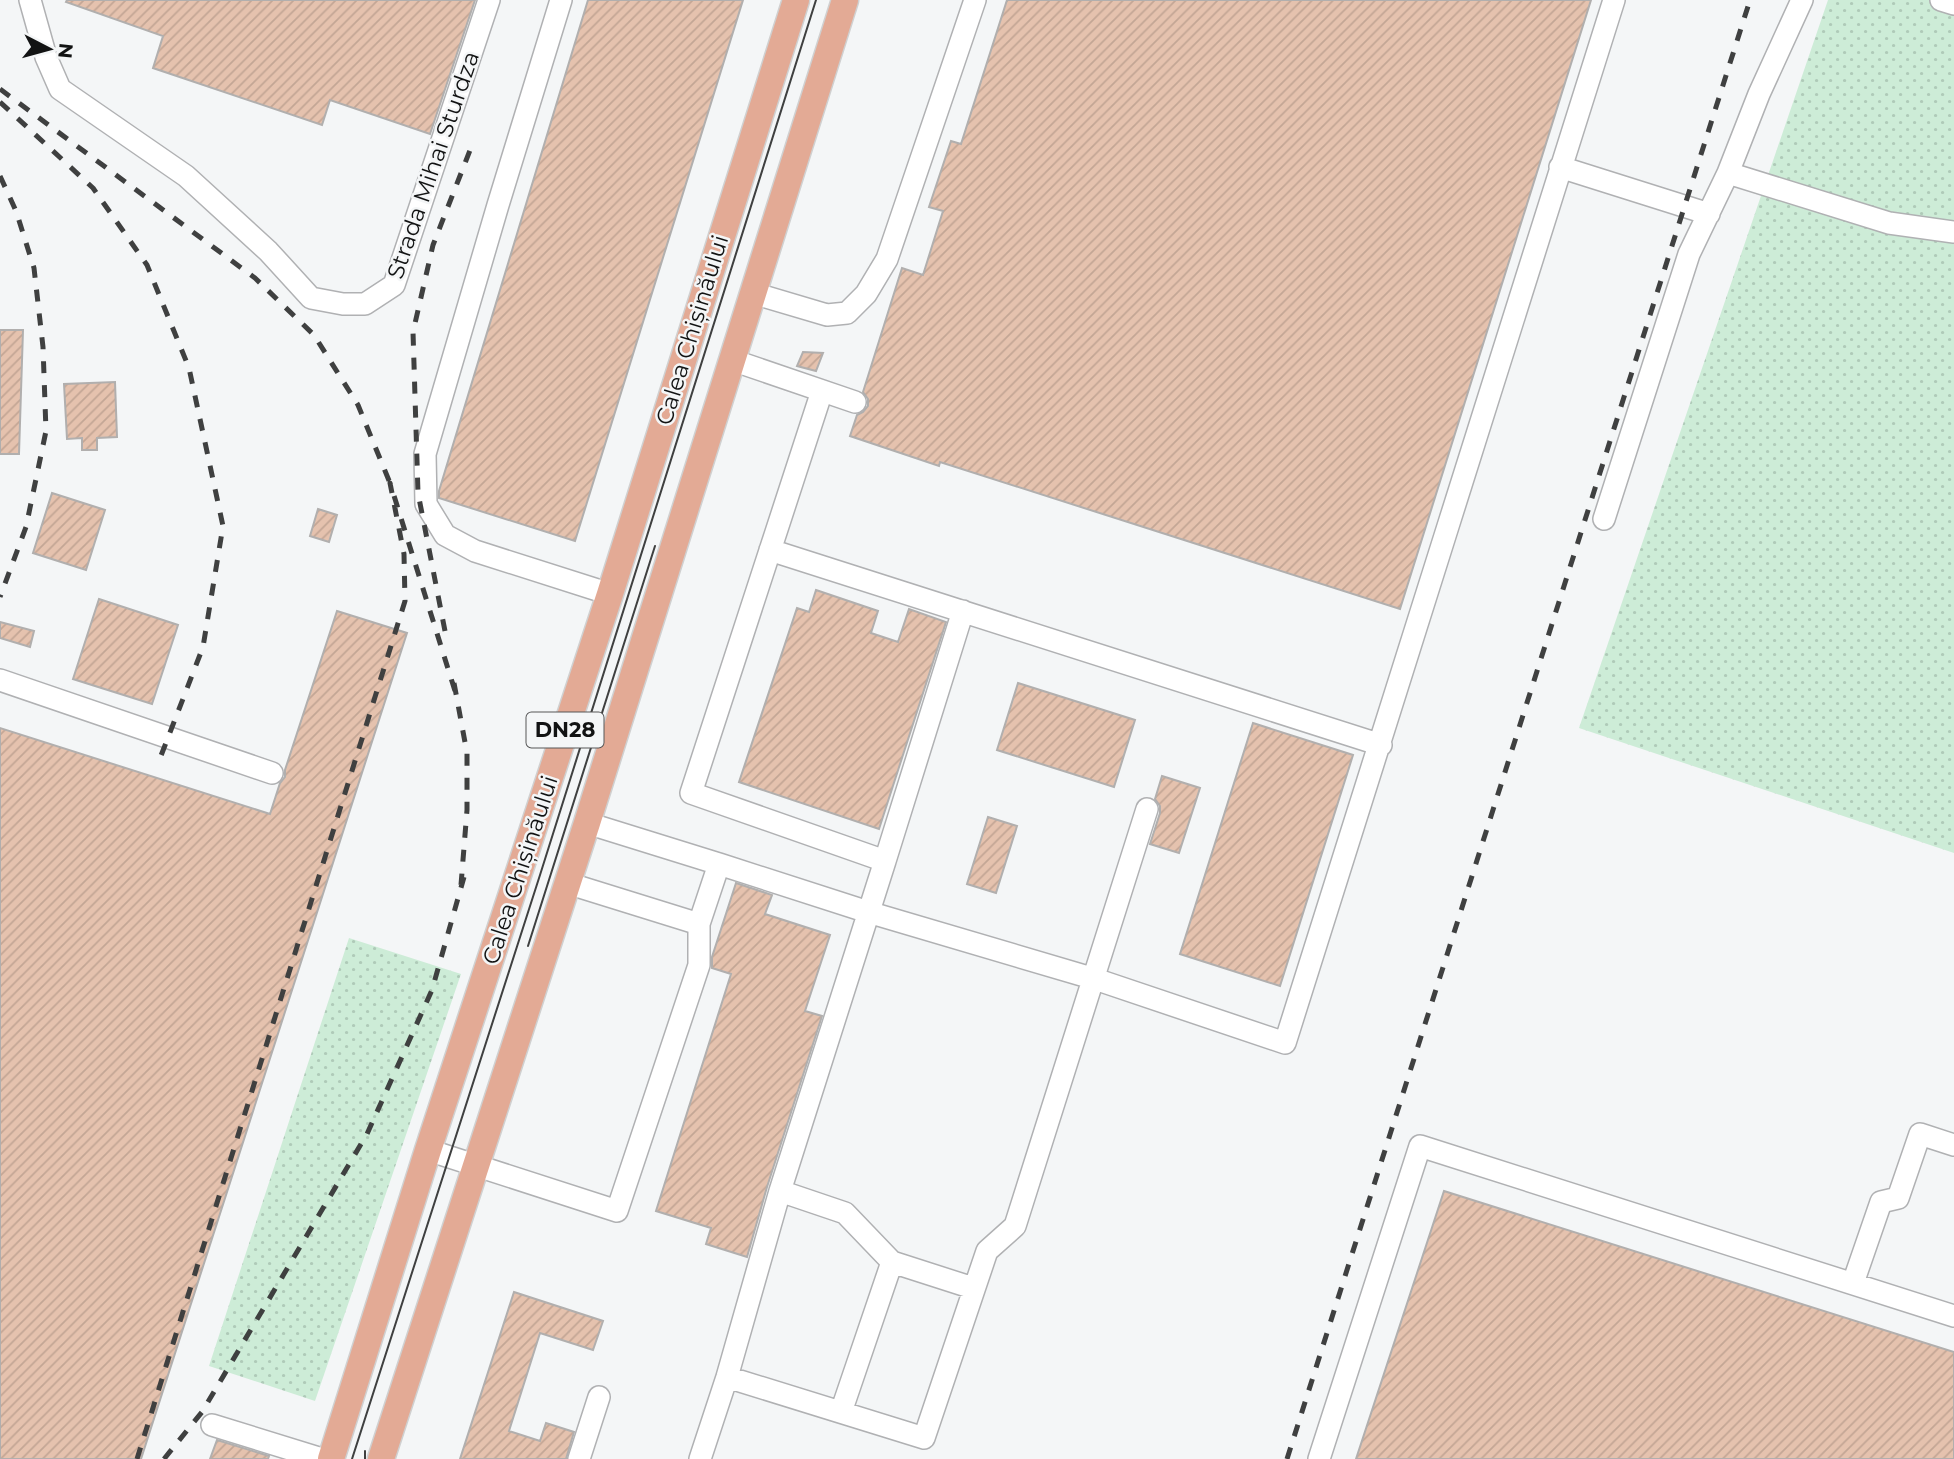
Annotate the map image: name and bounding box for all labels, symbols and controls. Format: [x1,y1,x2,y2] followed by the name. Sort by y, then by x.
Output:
[14,14,84,84] north arrow
[53,42,78,60] text: N
[381,48,485,282] street label: Strada Mihai Sturdza
[650,232,734,428] street label: Calea Chișinăului
[526,712,604,748] road number: DN28
[476,772,564,968] street label: Calea Chișinăului

